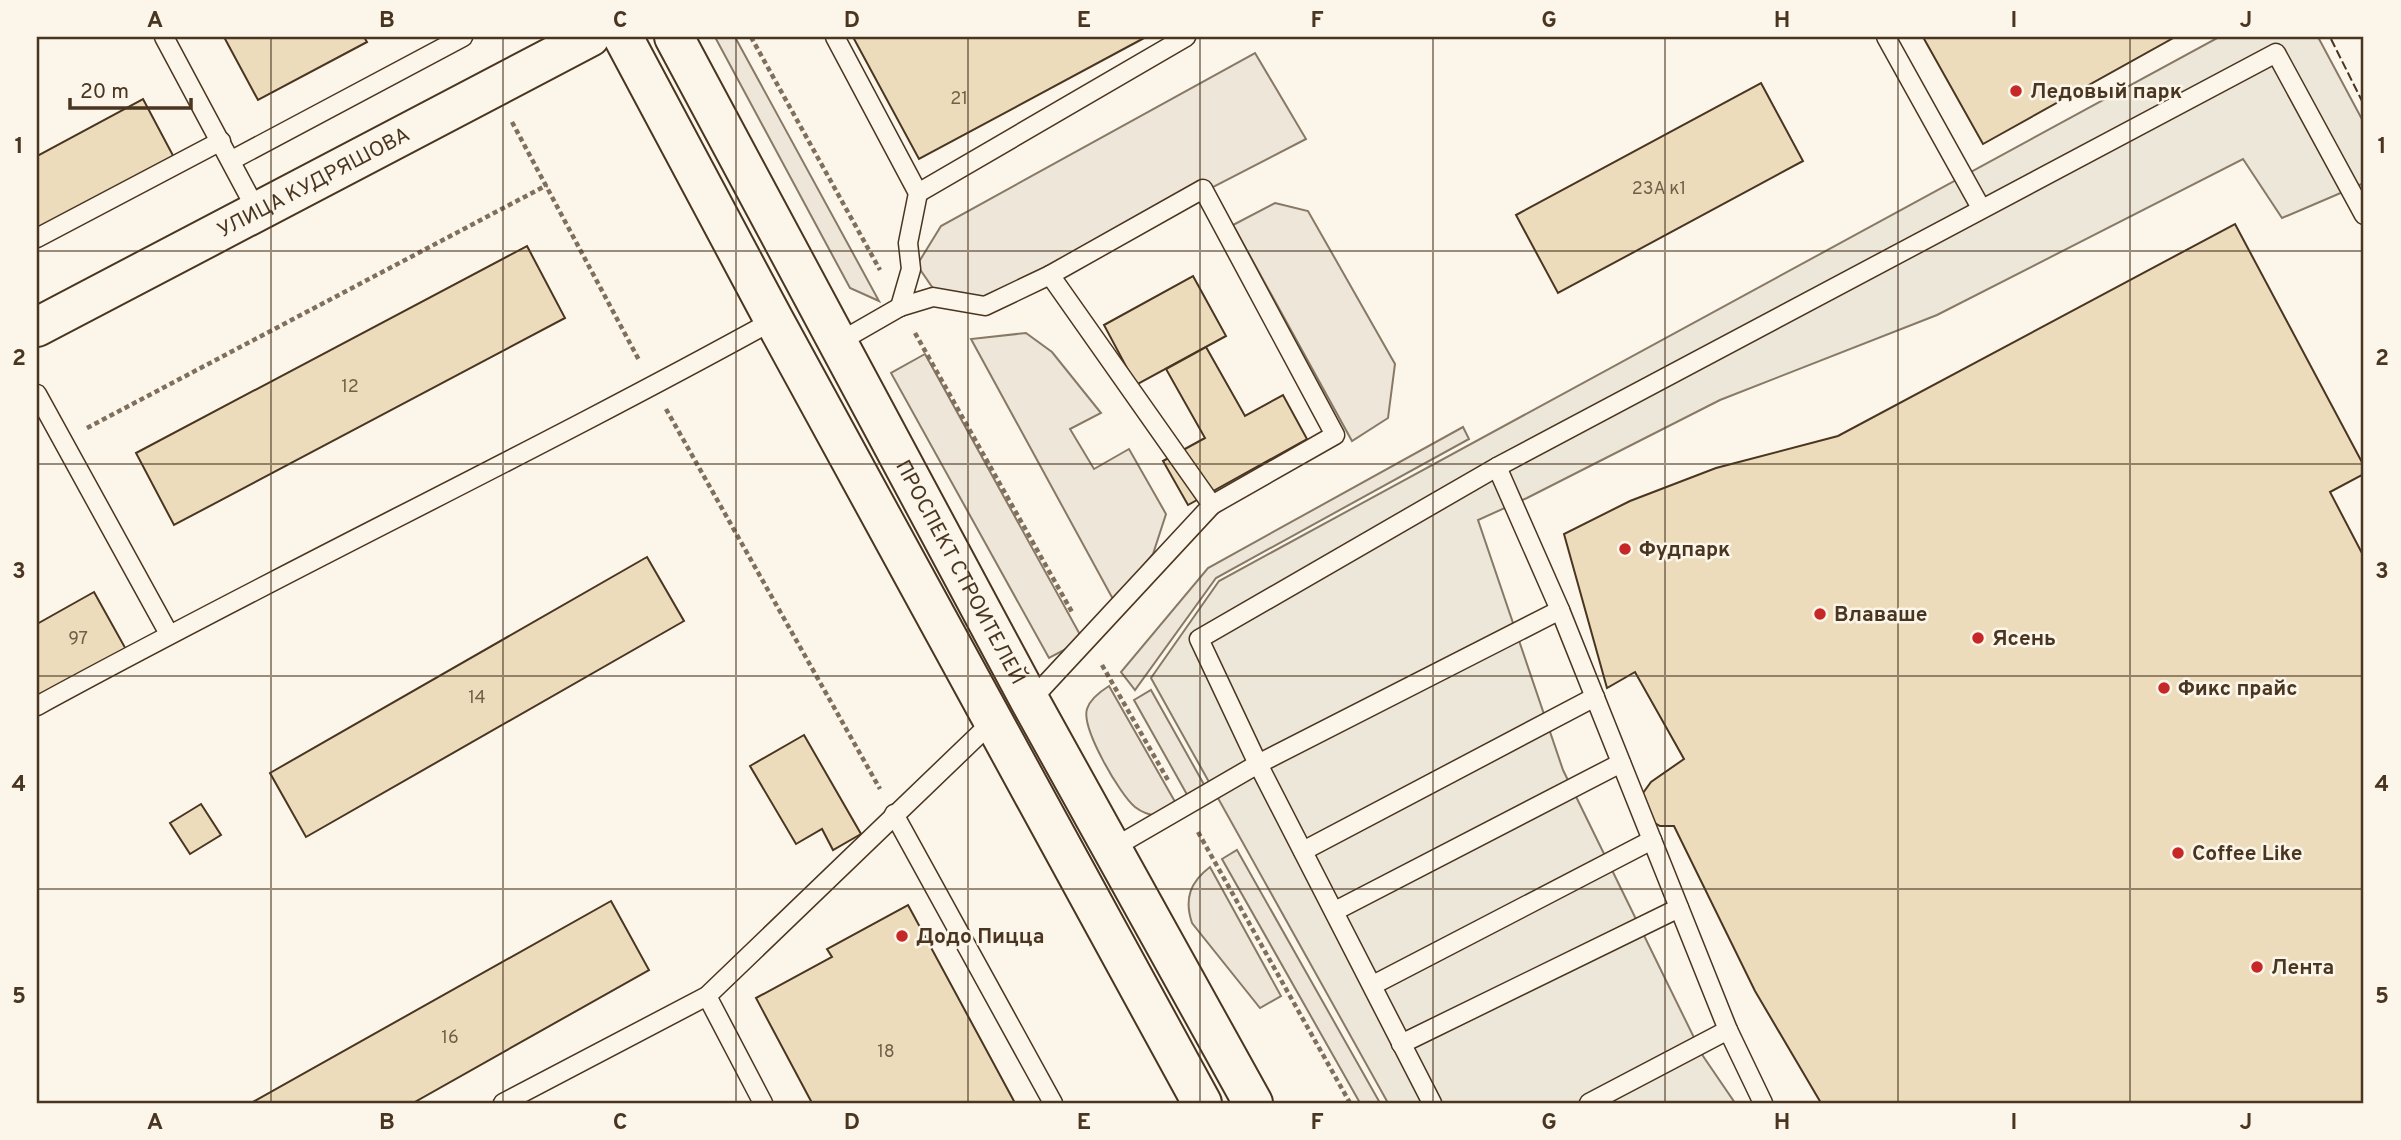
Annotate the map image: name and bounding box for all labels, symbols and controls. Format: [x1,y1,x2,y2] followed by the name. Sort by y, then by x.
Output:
[147,7,163,36] text: A
[379,7,395,36] text: B
[613,7,627,36] text: C
[844,7,860,36] text: D
[1077,7,1091,36] text: E
[1310,7,1324,36] text: F
[1541,7,1557,36] text: G
[1774,7,1790,36] text: H
[2011,7,2017,36] text: I
[2240,7,2252,36] text: J
[70,66,191,110] scale bar
[80,79,129,106] text: 20 m
[2030,79,2182,106] place label: Ледовый парк
[2008,83,2024,99] marker: Ледовый парк
[950,88,968,111] house number: 21
[213,122,415,245] street label: УЛИЦА КУДРЯШОВА
[14,133,24,162] text: 1
[2377,133,2387,162] text: 1
[1632,178,1686,201] house number: 23А к1
[12,345,26,374] text: 2
[2375,345,2389,374] text: 2
[341,376,359,399] house number: 12
[888,456,1032,690] street label: ПРОСПЕКТ СТРОИТЕЛЕЙ
[1639,537,1730,564] place label: Фудпарк
[1617,541,1633,557] marker: Фудпарк
[12,558,26,587] text: 3
[2375,558,2389,587] text: 3
[1834,602,1928,629] place label: Влаваше
[1812,606,1828,622] marker: Влаваше
[1992,626,2056,653] place label: Ясень
[68,628,88,651] house number: 97
[1970,630,1986,646] marker: Ясень
[2178,676,2298,703] place label: Фикс прайс
[2156,680,2172,696] marker: Фикс прайс
[468,687,486,710] house number: 14
[12,771,26,800] text: 4
[2375,771,2389,800] text: 4
[2192,841,2303,868] place label: Coffee Like
[2170,845,2186,861] marker: Coffee Like
[916,924,1044,951] place label: Додо Пицца
[894,928,910,944] marker: Додо Пицца
[2271,955,2334,982] place label: Лента
[2249,959,2265,975] marker: Лента
[12,983,26,1012] text: 5
[2375,983,2389,1012] text: 5
[441,1027,459,1050] house number: 16
[877,1041,895,1064] house number: 18
[147,1109,163,1138] text: A
[379,1109,395,1138] text: B
[613,1109,627,1138] text: C
[844,1109,860,1138] text: D
[1077,1109,1091,1138] text: E
[1310,1109,1324,1138] text: F
[1541,1109,1557,1138] text: G
[1774,1109,1790,1138] text: H
[2011,1109,2017,1138] text: I
[2240,1109,2252,1138] text: J

